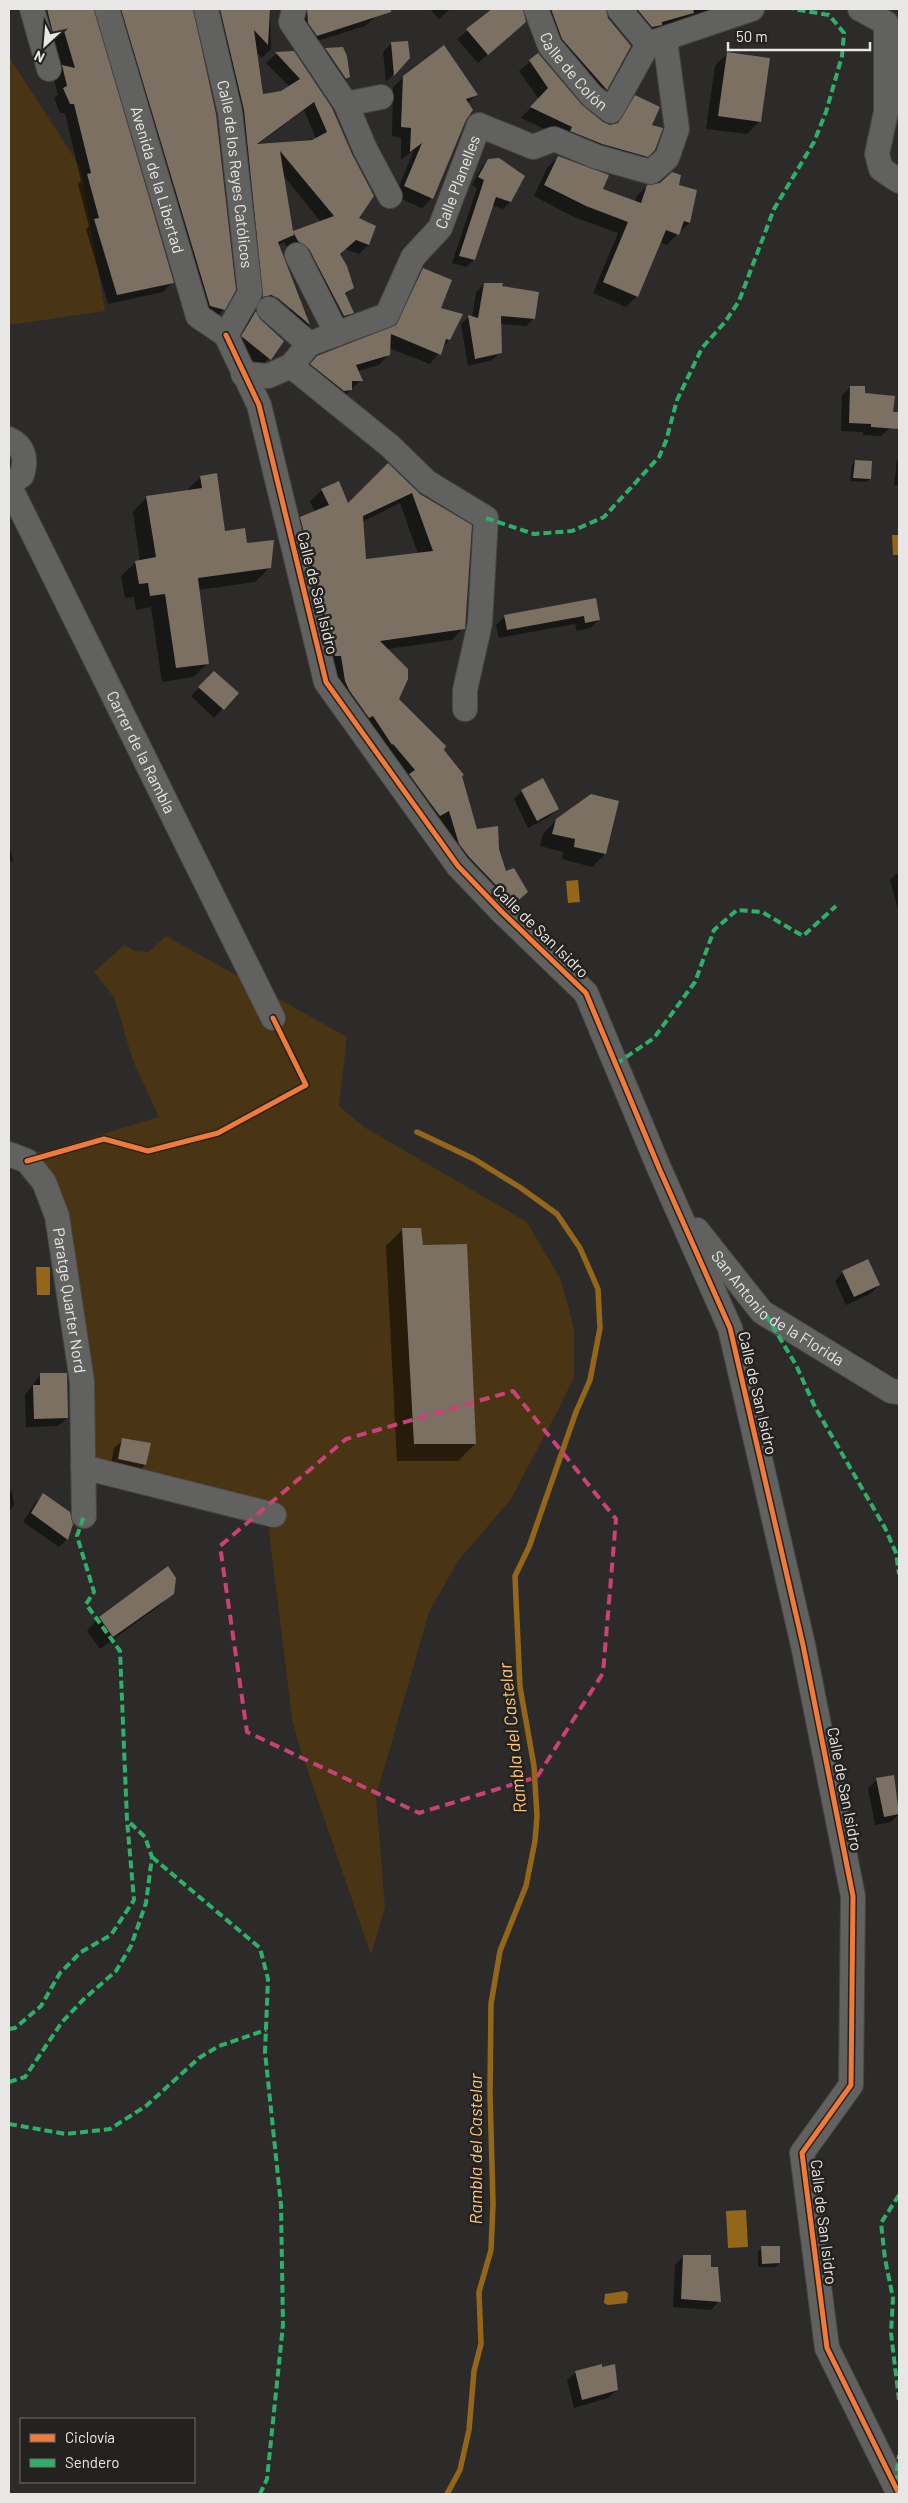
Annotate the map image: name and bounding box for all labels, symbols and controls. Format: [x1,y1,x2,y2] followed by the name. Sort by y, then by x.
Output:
[20,20,70,70] north arrow
[728,20,870,52] scale bar
[736,27,768,45] text: 50 m
[537,29,612,114] street label: Calle de Colón
[31,47,47,67] text: N
[214,78,257,269] street label: Calle de los Reyes Católicos
[127,104,189,255] street label: Avenida de la Libertad
[431,132,483,231] street label: Calle Planelles
[294,530,343,656] street label: Calle de San Isidro
[103,687,180,816] street label: Carrer de la Rambla
[490,880,593,981] street label: Calle de San Isidro
[50,1226,91,1374] street label: Paratge Quarter Nord
[708,1246,848,1369] street label: San Antonio de la Florida
[735,1329,782,1456] street label: Calle de San Isidro
[493,1661,531,1814] water label: Rambla del Castelar
[824,1725,867,1852] street label: Calle de San Isidro
[464,2073,486,2225] water label: Rambla del Castelar
[807,2158,842,2286] street label: Calle de San Isidro
[20,2418,195,2483] legend
[65,2428,115,2446] text: Ciclovía
[65,2453,119,2471] text: Sendero

